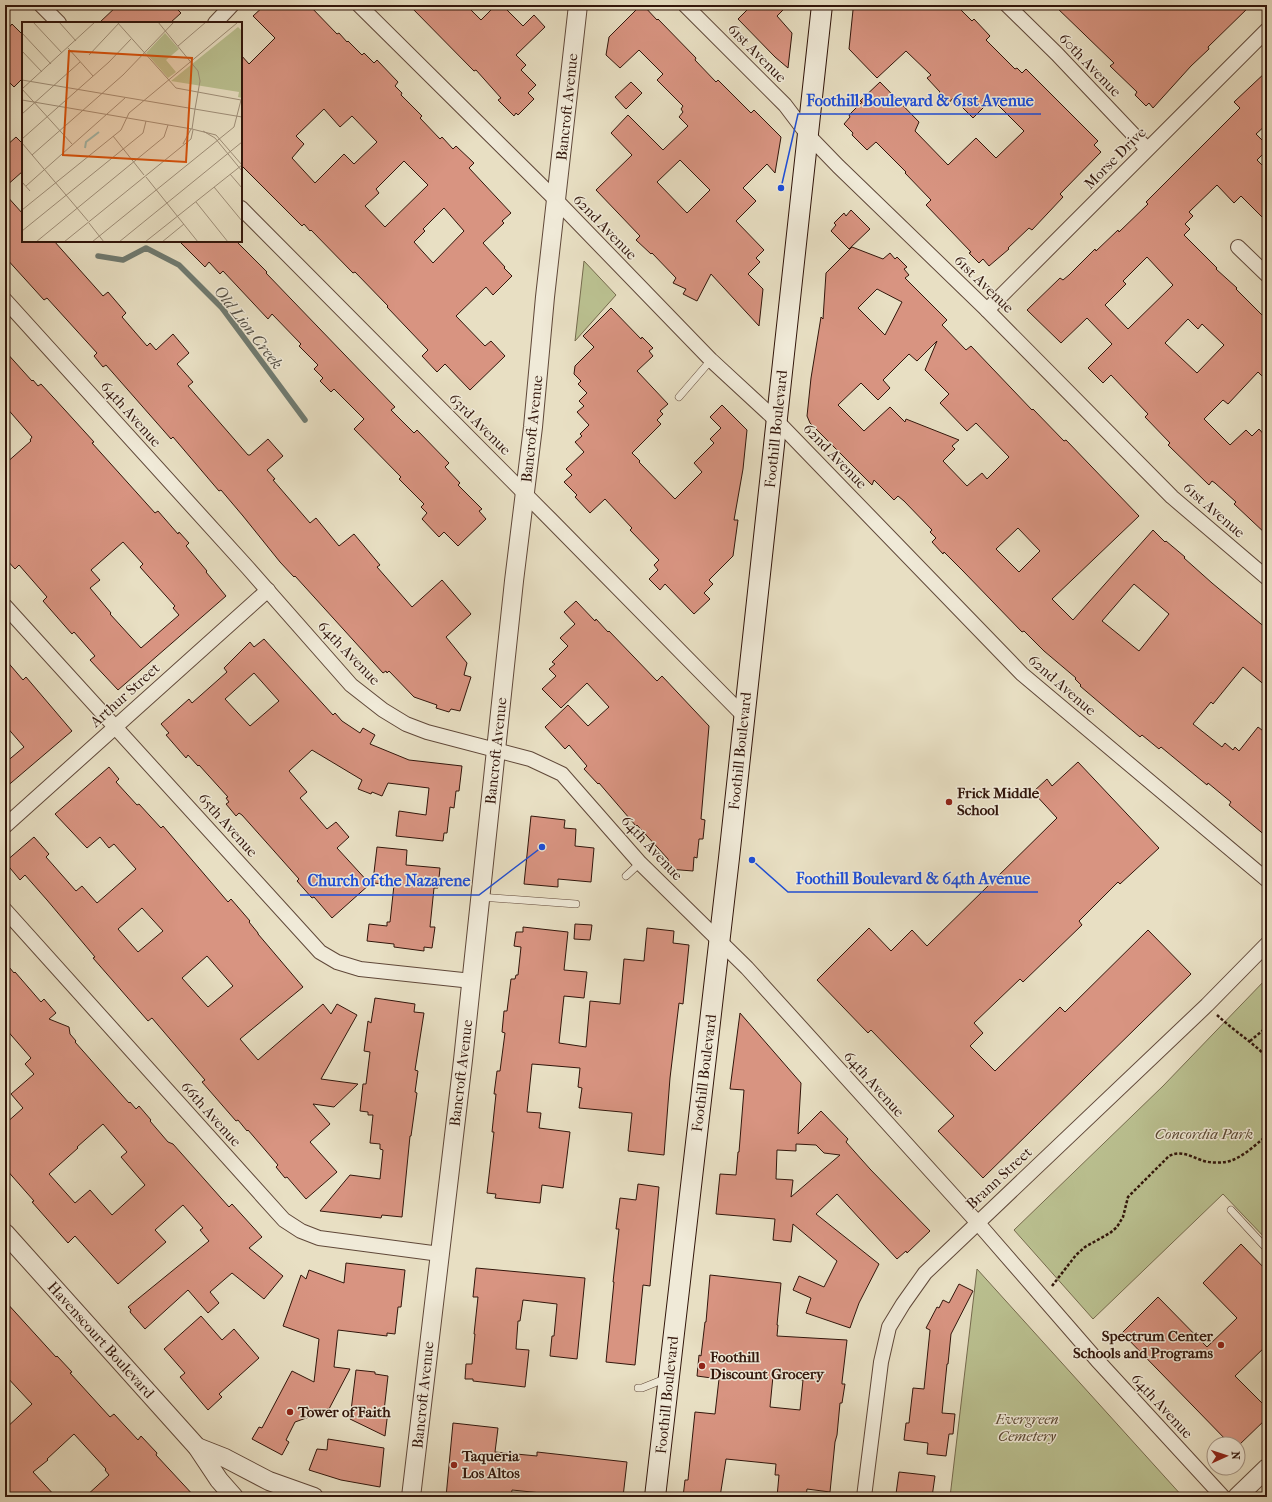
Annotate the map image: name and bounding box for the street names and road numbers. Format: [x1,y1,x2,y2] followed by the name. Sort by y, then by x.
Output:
[724,20,791,87] street label: 61st Avenue
[1055,29,1125,101] street label: 60th Avenue
[552,52,582,161] street label: Bancroft Avenue
[1080,123,1150,193] street label: Morse Drive
[569,190,641,264] street label: 62nd Avenue
[950,251,1018,317] street label: 61st Avenue
[761,368,791,489] street label: Foothill Boulevard
[517,374,547,483] street label: Bancroft Avenue
[97,377,166,451] street label: 64th Avenue
[445,389,515,459] street label: 63rd Avenue
[799,419,871,493] street label: 62nd Avenue
[1179,478,1249,542] street label: 61st Avenue
[314,617,384,689] street label: 64th Avenue
[1024,651,1100,720] street label: 62nd Avenue
[86,659,164,732] street label: Arthur Street
[725,690,755,811] street label: Foothill Boulevard
[481,696,511,805] street label: Bancroft Avenue
[195,789,262,861] street label: 65th Avenue
[617,812,687,885] street label: 64th Avenue
[688,1012,720,1133] street label: Foothill Boulevard
[446,1018,477,1128] street label: Bancroft Avenue
[840,1047,909,1121] street label: 64th Avenue
[177,1078,245,1151] street label: 66th Avenue
[962,1143,1036,1213] street label: Brann Street
[44,1278,159,1403] street label: Havenscourt Boulevard
[652,1334,682,1455] street label: Foothill Boulevard
[408,1340,438,1449] street label: Bancroft Avenue
[1127,1370,1197,1443] street label: 64th Avenue

